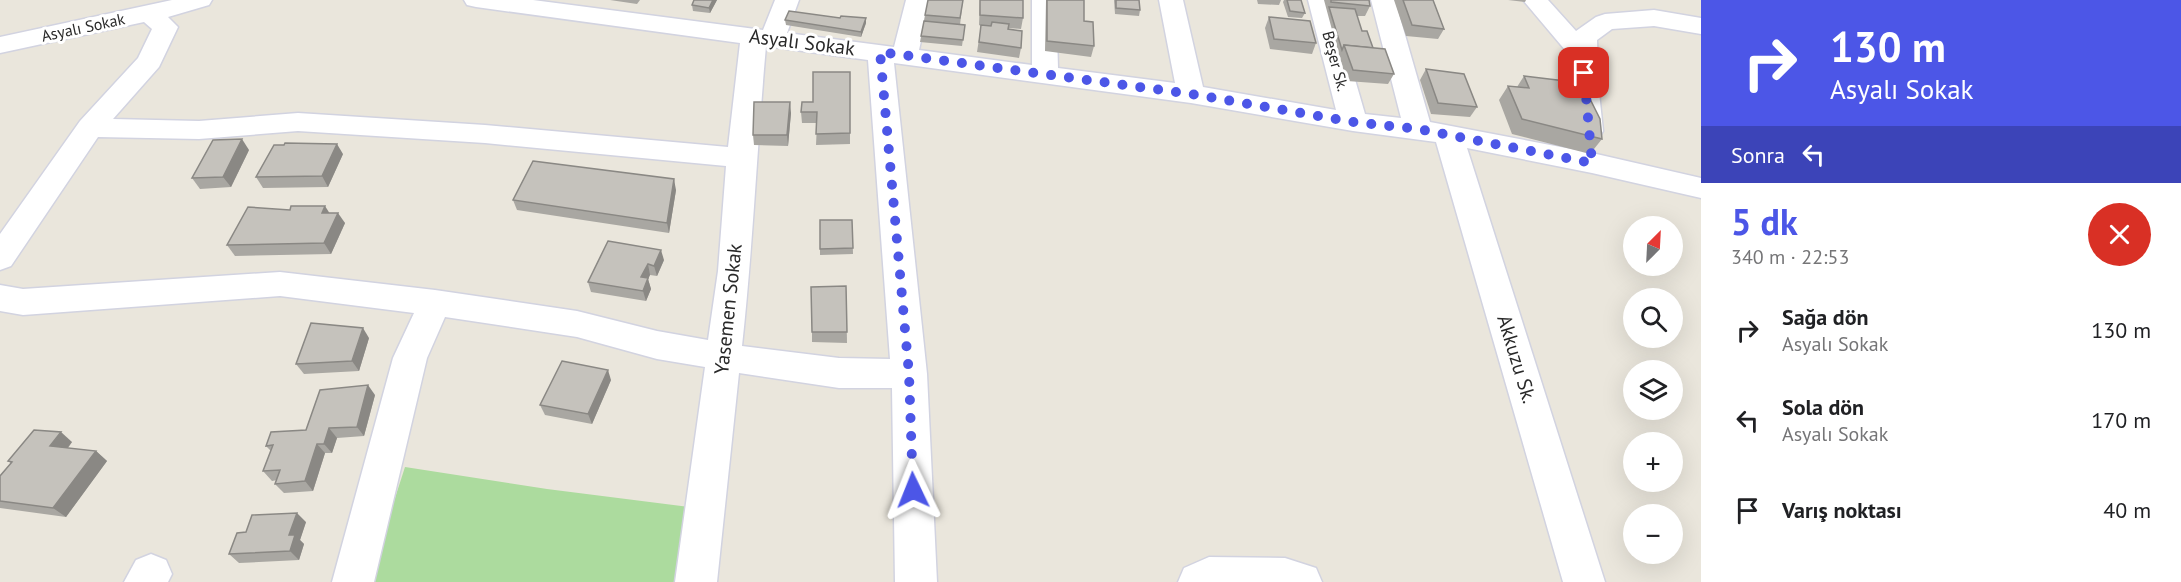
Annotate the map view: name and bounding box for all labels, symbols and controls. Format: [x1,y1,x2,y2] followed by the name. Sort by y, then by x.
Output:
[39,8,127,46] street label: Asyalı Sokak
[1830,19,1946,74] text: 130 m
[748,23,857,61] street label: Asyalı Sokak
[1731,24,1809,102] icon: right
[1318,29,1354,93] street label: Beşer Sk.
[1558,47,1609,98] pin
[1567,56,1600,89] icon: arrive
[1830,72,1974,106] text: Asyalı Sokak
[1797,138,1830,171] icon: left
[1731,141,1785,169] text: Sonra
[1731,198,1798,245] text: 5 dk
[2088,203,2151,266] button: close
[1623,216,1683,276] north arrow
[1623,216,1683,564] map controls
[708,242,748,376] street label: Yasemen Sokak
[1731,244,1849,270] text: 340 m · 22:53
[1623,288,1683,348] button: search
[1782,303,1869,331] text: Sağa dön
[1491,312,1543,406] street label: Akkuzu Sk.
[1731,314,1764,347] icon: right
[2091,316,2151,344] text: 130 m
[1782,331,1888,357] text: Asyalı Sokak
[1623,360,1683,420] button: layers
[1782,393,1864,421] text: Sola dön
[1731,404,1764,437] icon: left
[2091,406,2151,434] text: 170 m
[1782,421,1888,447] text: Asyalı Sokak
[1623,432,1683,492] button: +
[881,458,945,522] position arrow
[1731,494,1764,527] icon: arrive
[1782,496,1902,524] text: Varış noktası
[2103,496,2151,524] text: 40 m
[1623,504,1683,564] button: −

